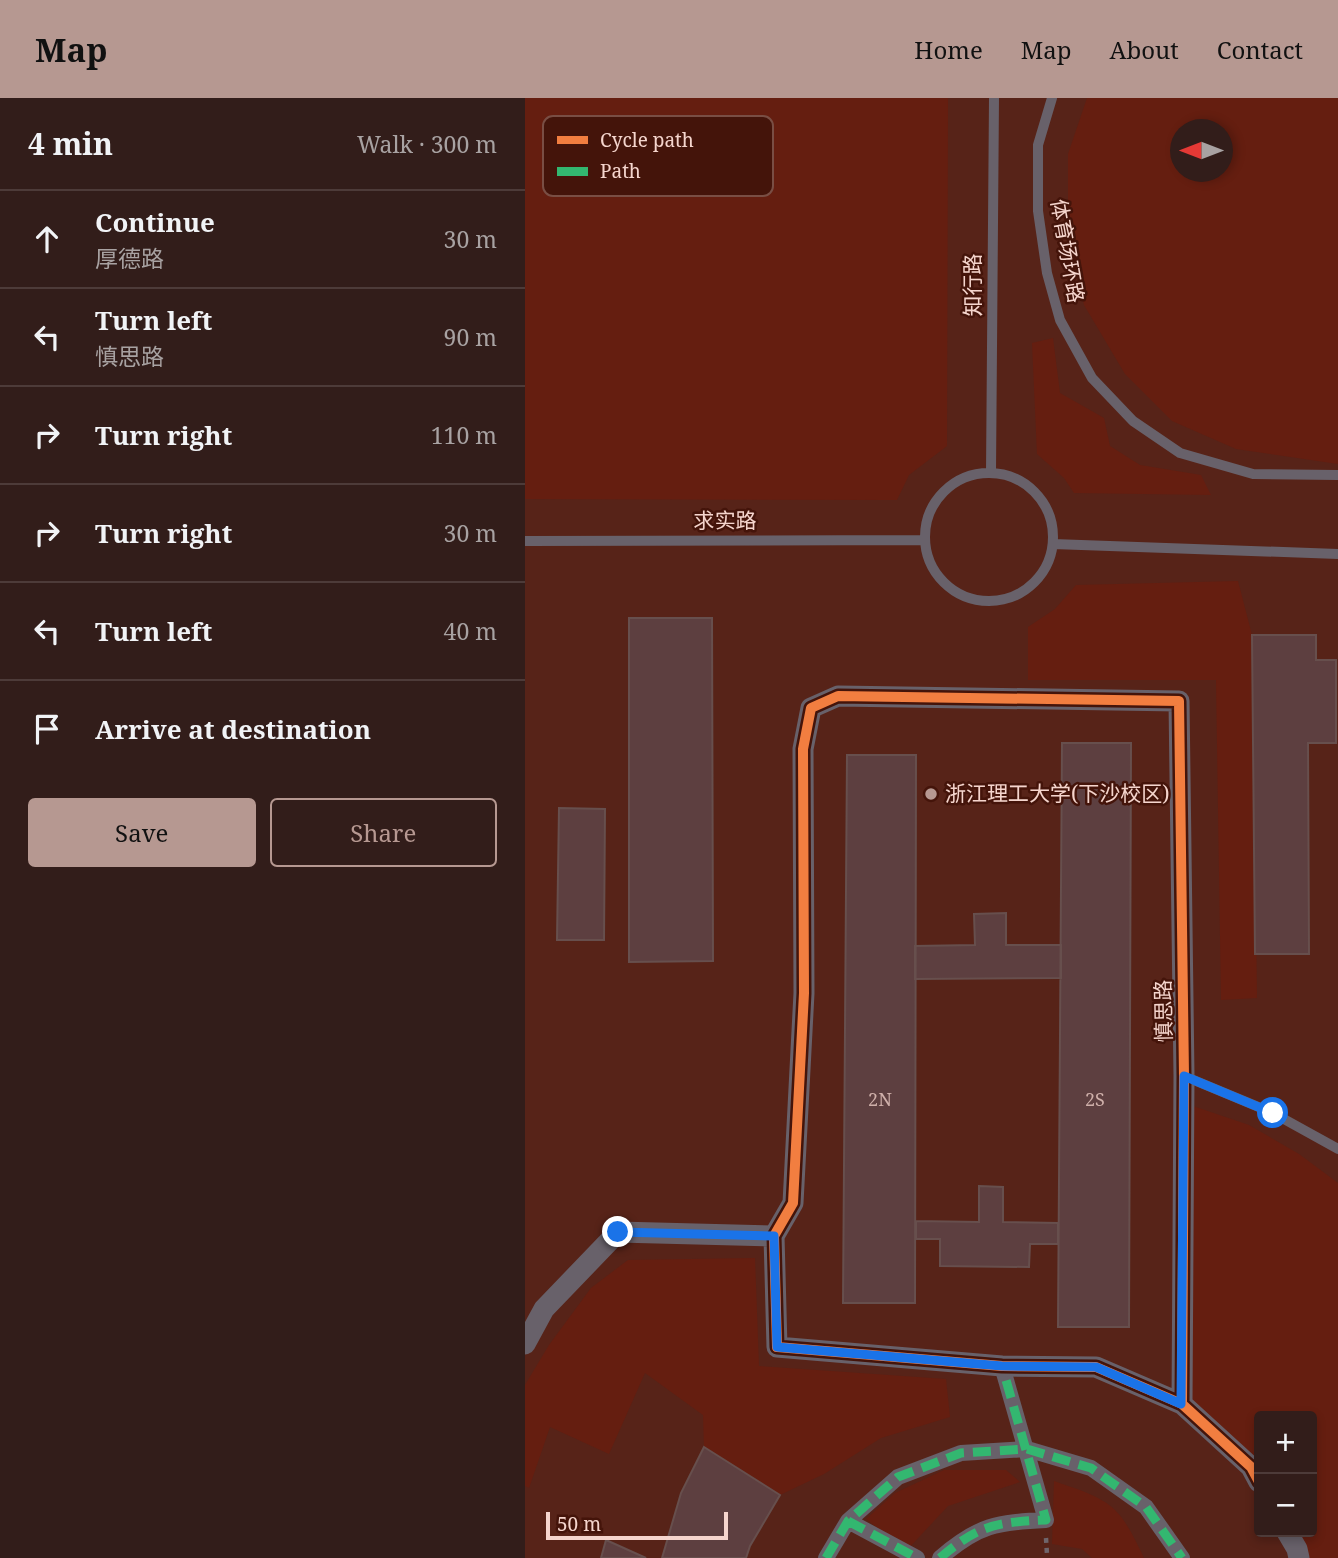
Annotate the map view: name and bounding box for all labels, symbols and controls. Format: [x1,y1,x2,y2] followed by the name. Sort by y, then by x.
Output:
[35,27,108,72] text: Map
[914,33,983,66] text: Home
[1021,33,1072,66] text: Map
[1110,33,1179,66] text: About
[1217,33,1303,66] text: Contact
[543,116,773,196] legend
[1170,119,1233,182] north arrow
[28,123,113,164] text: 4 min
[600,127,694,153] text: Cycle path
[357,128,497,160] text: Walk · 300 m
[600,158,641,184] text: Path
[1045,197,1091,305] street label: 体育场环路
[95,204,215,240] text: Continue
[28,220,66,258] icon: ahead
[444,223,497,255] text: 30 m
[95,242,164,274] text: 厚德路
[958,254,986,317] street label: 知行路
[95,302,212,338] text: Turn left
[28,318,66,356] icon: left
[444,321,497,353] text: 90 m
[95,340,164,372] text: 慎思路
[28,416,66,454] icon: right
[95,417,232,453] text: Turn right
[431,419,497,451] text: 110 m
[694,506,757,534] street label: 求实路
[28,514,66,552] icon: right
[95,515,232,551] text: Turn right
[444,517,497,549] text: 30 m
[28,612,66,650] icon: left
[95,613,212,649] text: Turn left
[444,615,497,647] text: 40 m
[28,710,66,748] icon: arrive
[95,711,371,747] text: Arrive at destination
[945,779,1170,807] place label: 浙江理工大学(下沙校区)
[923,786,939,802] marker: 浙江理工大学(下沙校区)
[28,798,256,867] button: Save
[270,798,497,867] button: Share
[1148,979,1178,1043] street label: 慎思路
[868,1087,892,1111] house number: 2N
[1085,1087,1105,1111] house number: 2S
[1257,1097,1288,1128] route start
[602,1216,633,1247] route end
[1254,1411,1317,1537] map controls
[1254,1411,1317,1474] button: +
[1254,1474,1317,1537] button: −
[546,1509,728,1541] scale bar
[557,1511,601,1537] text: 50 m

